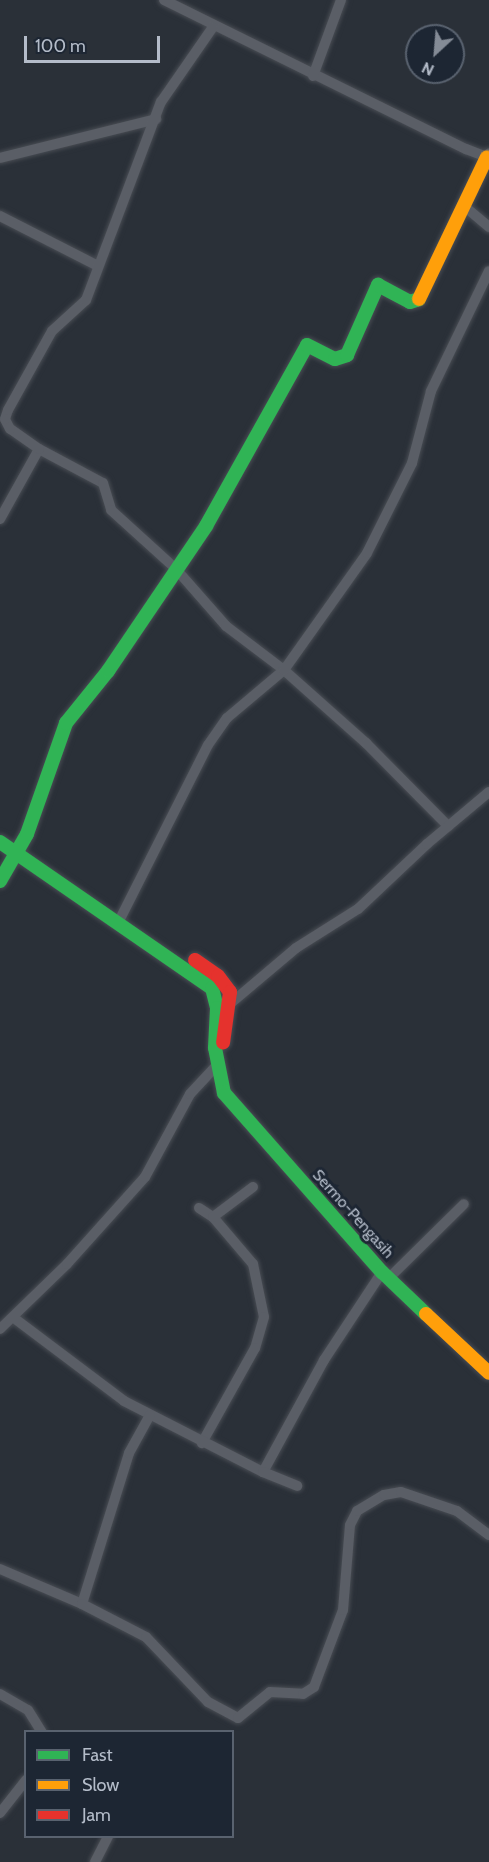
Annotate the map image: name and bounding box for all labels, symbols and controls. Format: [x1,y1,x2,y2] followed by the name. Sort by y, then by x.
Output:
[27,24,164,62] scale bar
[405,24,465,84] north arrow
[35,35,86,57] text: 100 m
[419,58,437,80] text: N
[308,1166,398,1262] street label: Sermo-Pengasih
[24,1730,234,1838] legend
[82,1744,113,1766] text: Fast
[82,1774,119,1796] text: Slow
[82,1804,111,1826] text: Jam

